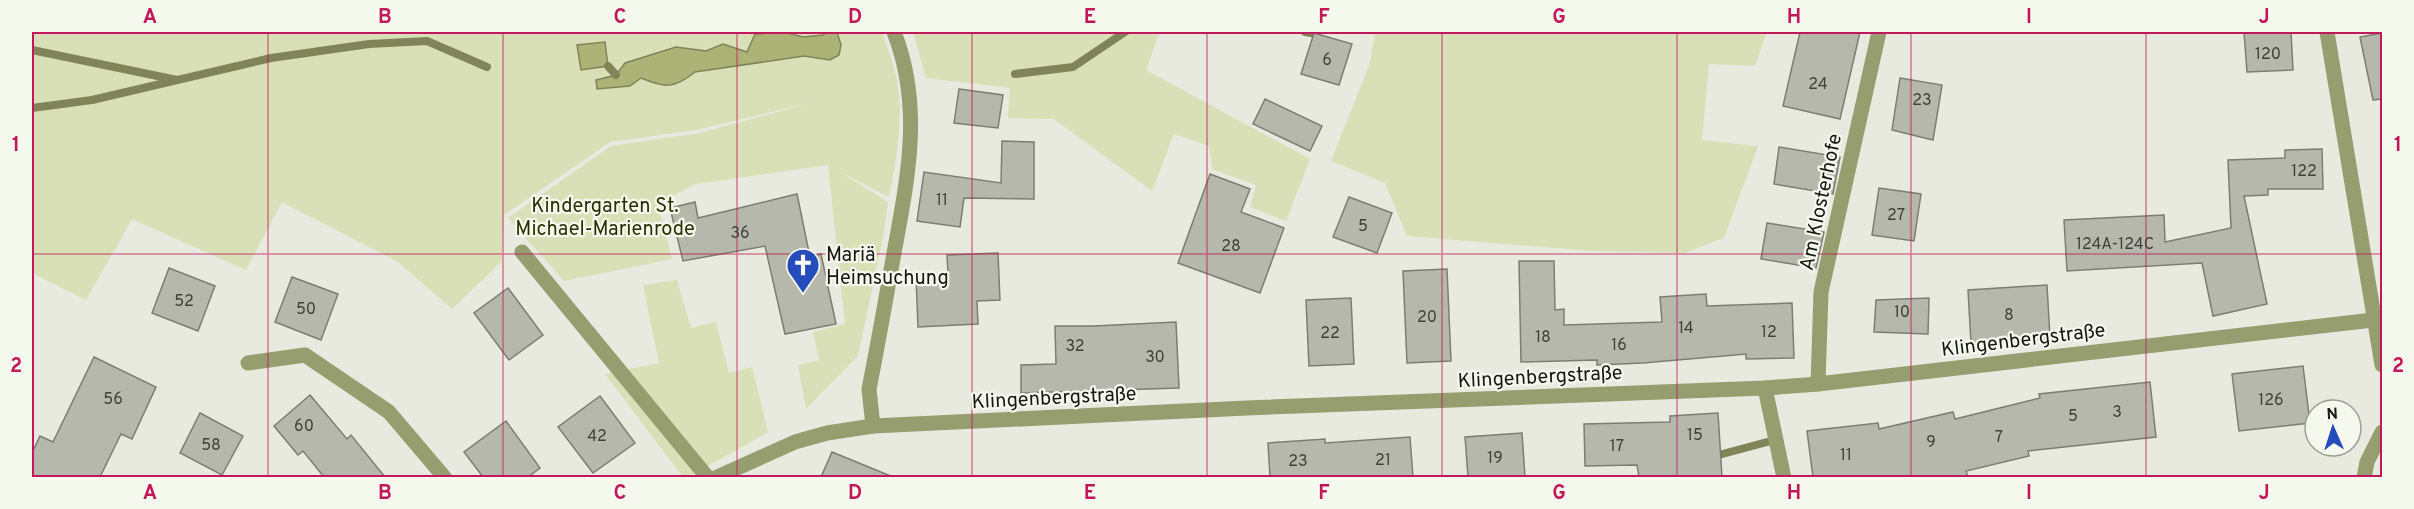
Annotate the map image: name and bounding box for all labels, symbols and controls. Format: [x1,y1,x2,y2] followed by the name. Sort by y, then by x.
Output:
[143,5,157,31] text: A
[378,5,392,31] text: B
[614,5,626,31] text: C
[848,5,862,31] text: D
[1084,5,1096,31] text: E
[1318,5,1330,31] text: F
[1552,5,1566,31] text: G
[1787,5,1801,31] text: H
[2026,5,2032,31] text: I
[2258,5,2270,31] text: J
[2255,45,2281,65] house number: 120
[1322,51,1332,71] house number: 6
[1808,75,1828,95] house number: 24
[1912,91,1932,111] house number: 23
[1795,132,1849,273] street label: Am Klosterhofe
[12,133,20,159] text: 1
[2394,133,2402,159] text: 1
[2291,162,2317,182] house number: 122
[936,191,948,211] house number: 11
[515,194,695,243] park label: Kindergarten St. Michael-Marienrode
[1887,206,1905,226] house number: 27
[1358,217,1368,237] house number: 5
[730,224,750,244] house number: 36
[2076,235,2154,255] house number: 124A-124C
[1221,237,1241,257] house number: 28
[826,243,949,292] place label: Mariä Heimsuchung
[785,247,821,294] church icon: Mariä Heimsuchung
[174,292,194,312] house number: 52
[296,300,316,320] house number: 50
[1894,303,1910,323] house number: 10
[2004,306,2014,326] house number: 8
[1417,308,1437,328] house number: 20
[1940,318,2107,364] street label: Klingenbergstraße
[1678,319,1694,339] house number: 14
[1761,323,1777,343] house number: 12
[1320,324,1340,344] house number: 22
[1535,328,1551,348] house number: 18
[1611,336,1627,356] house number: 16
[1065,337,1085,357] house number: 32
[1145,348,1165,368] house number: 30
[10,354,22,380] text: 2
[2392,354,2404,380] text: 2
[1457,361,1623,395] street label: Klingenbergstraße
[971,382,1137,416] street label: Klingenbergstraße
[103,390,123,410] house number: 56
[2258,391,2284,411] house number: 126
[2303,398,2363,458] north arrow
[2112,403,2122,423] house number: 3
[2326,405,2339,425] text: N
[2068,407,2078,427] house number: 5
[294,417,314,437] house number: 60
[1687,426,1703,446] house number: 15
[587,427,607,447] house number: 42
[1995,428,2003,448] house number: 7
[1926,433,1936,453] house number: 9
[201,436,221,456] house number: 58
[1610,437,1624,457] house number: 17
[1840,446,1852,466] house number: 11
[1487,449,1503,469] house number: 19
[1375,451,1391,471] house number: 21
[1288,452,1308,472] house number: 23
[143,481,157,507] text: A
[378,481,392,507] text: B
[614,481,626,507] text: C
[848,481,862,507] text: D
[1084,481,1096,507] text: E
[1318,481,1330,507] text: F
[1552,481,1566,507] text: G
[1787,481,1801,507] text: H
[2026,481,2032,507] text: I
[2258,481,2270,507] text: J

